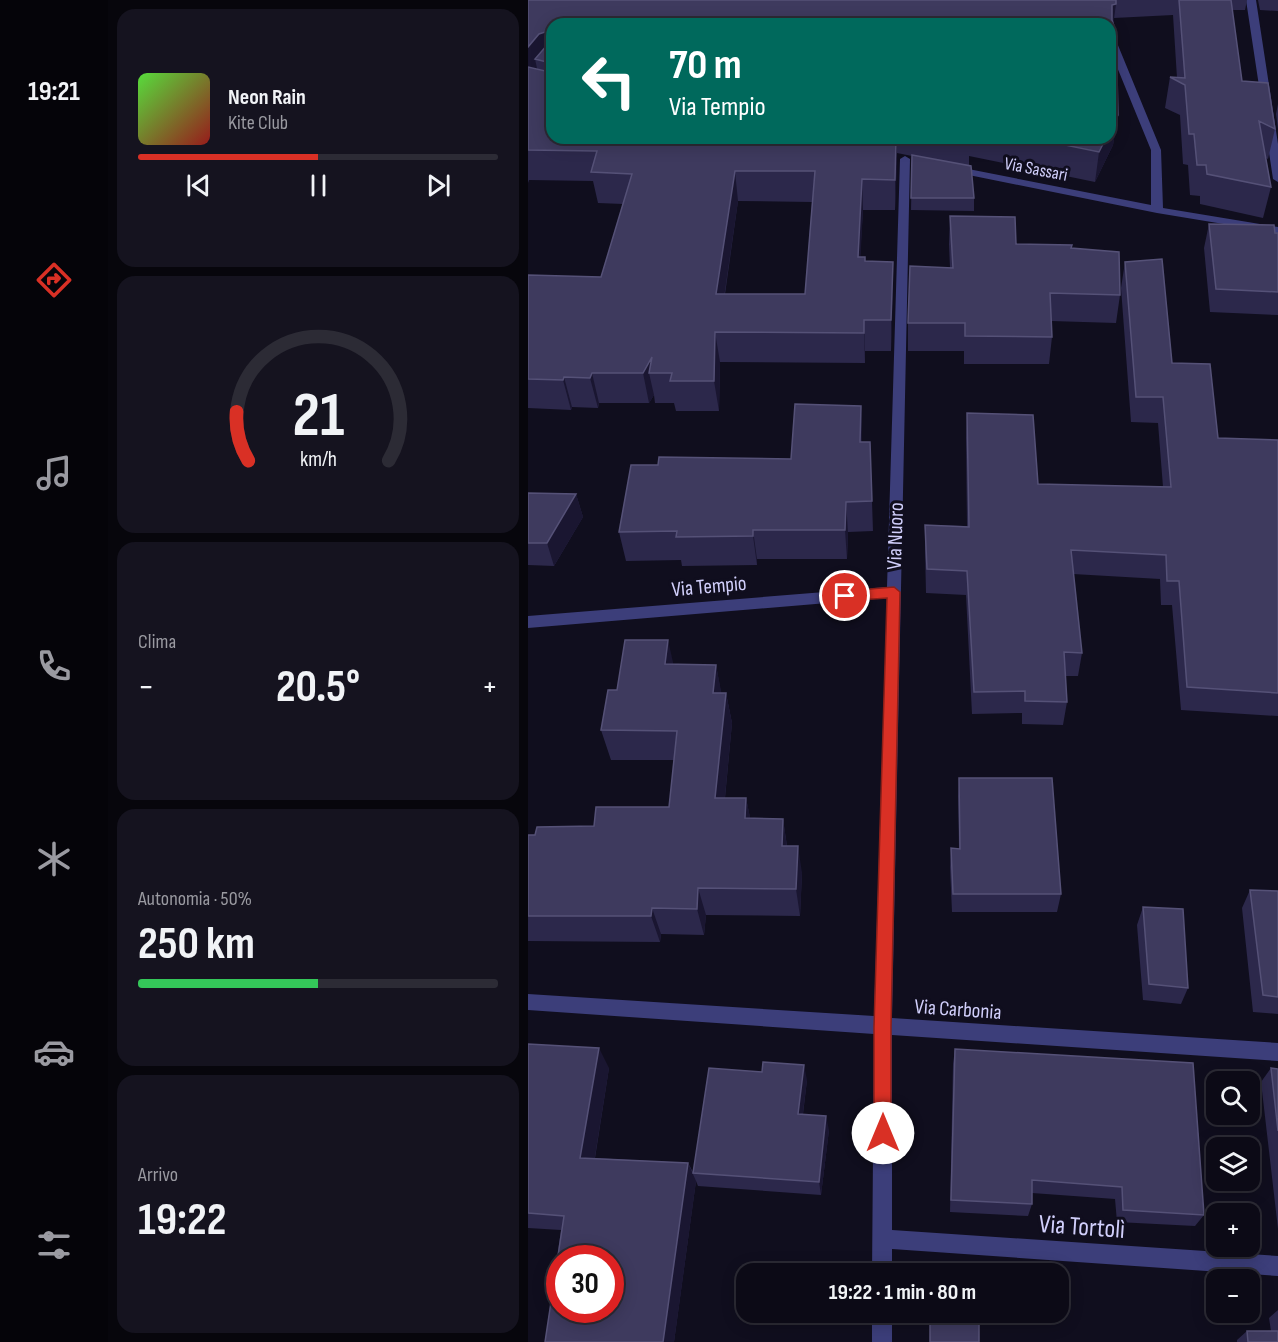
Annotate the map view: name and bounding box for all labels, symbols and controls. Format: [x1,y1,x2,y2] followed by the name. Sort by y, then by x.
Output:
[669,40,742,91] text: 70 m
[570,42,648,120] icon: left
[28,76,80,108] text: 19:21
[228,84,306,111] text: Neon Rain
[669,91,766,123] text: Via Tempio
[228,111,288,135] text: Kite Club
[1002,153,1069,186] street label: Via Sassari
[182,169,215,202] icon: previous
[302,169,335,202] icon: pause
[422,169,455,202] icon: next
[33,259,75,301] icon: directions
[292,380,344,455] text: 21
[299,448,337,473] text: km/h
[33,452,75,494] icon: music
[882,502,909,570] street label: Via Nuoro
[819,570,870,621] pin
[671,571,748,602] street label: Via Tempio
[828,579,861,612] icon: arrive
[138,630,176,654] text: Clima
[33,645,75,687] icon: phone
[276,660,360,715] text: 20.5°
[138,667,154,707] text: −
[482,667,498,707] text: +
[33,838,75,880] icon: climate
[138,887,252,911] text: Autonomia · 50%
[138,917,255,972] text: 250 km
[914,994,1002,1025] street label: Via Carbonia
[33,1031,75,1073] icon: car
[1206,1071,1260,1323] map controls
[1206,1071,1260,1125] button: search
[851,1101,915,1165] position arrow
[1206,1137,1260,1191] button: layers
[138,1163,178,1187] text: Arrivo
[138,1193,226,1248] text: 19:22
[1206,1203,1260,1257] button: +
[1038,1209,1126,1246] street label: Via Tortolì
[33,1224,75,1266] icon: filters
[546,1245,624,1323] speed limit sign: 30
[1206,1269,1260,1323] button: −
[829,1279,976,1306] text: 19:22 · 1 min · 80 m

